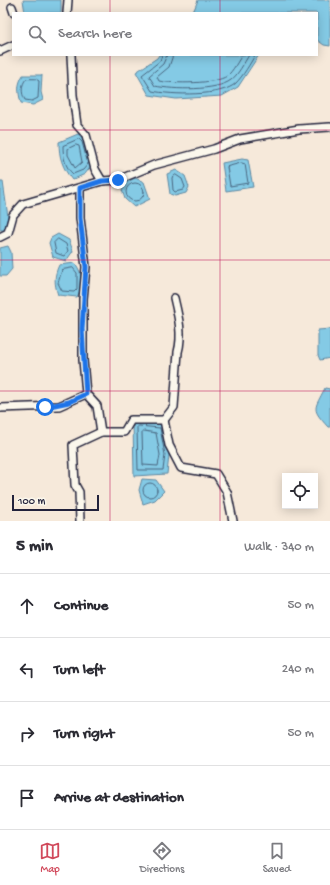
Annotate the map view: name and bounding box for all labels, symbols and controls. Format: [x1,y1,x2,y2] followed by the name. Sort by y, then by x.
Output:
[12,12,318,56] search box
[26,23,48,45] icon: search
[58,25,132,43] text: Search here
[109,171,127,189] route end
[36,398,54,416] route start
[282,473,318,509] map controls
[282,473,318,509] button: locate
[12,493,99,512] scale bar
[18,496,45,508] text: 100 m
[16,537,53,557] text: 5 min
[244,540,314,555] text: Walk · 340 m
[16,595,38,617] icon: ahead
[54,597,108,615] text: Continue
[287,598,314,613] text: 50 m
[16,659,38,681] icon: left
[54,661,105,679] text: Turn left
[282,662,314,677] text: 240 m
[16,723,38,745] icon: right
[54,725,114,743] text: Turn right
[287,726,314,741] text: 50 m
[16,787,38,809] icon: arrive
[54,789,184,807] text: Arrive at destination
[39,840,61,876] tab: Map
[140,840,184,876] tab: Directions
[263,840,291,876] tab: Saved

